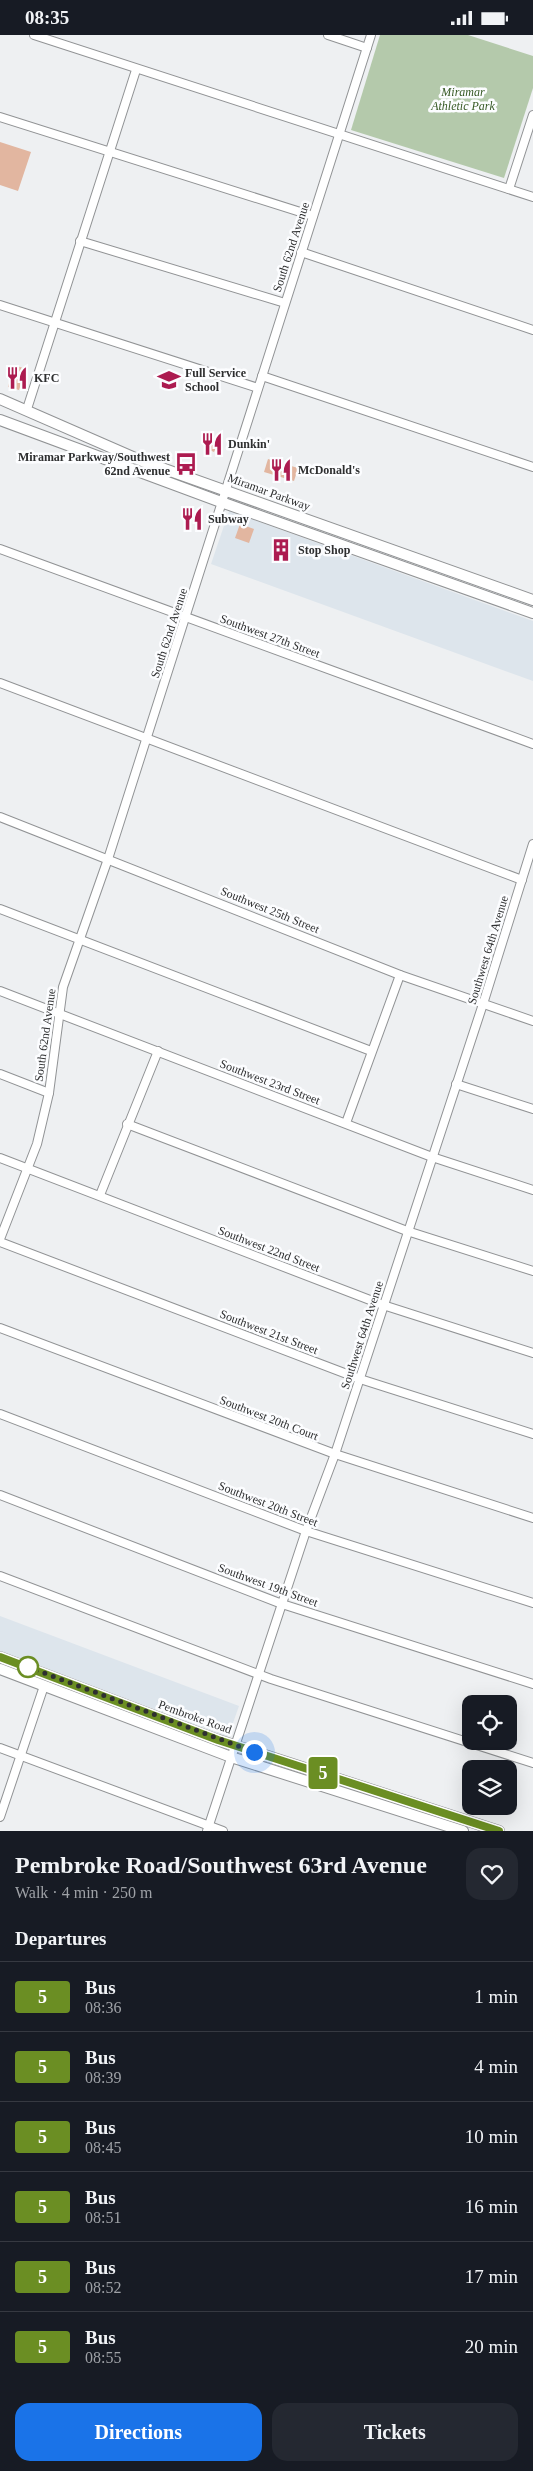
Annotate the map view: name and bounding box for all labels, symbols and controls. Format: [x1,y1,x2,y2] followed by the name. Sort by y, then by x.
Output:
[25,7,69,28] text: 08:35
[430,85,495,113] park label: Miramar Athletic Park
[270,200,312,294] street label: South 62nd Avenue
[4,365,30,391] restaurant icon: KFC
[185,366,247,394] place label: Full Service School
[156,367,182,393] school or university icon: Full Service School
[34,371,59,385] place label: KFC
[199,431,225,457] restaurant icon: Dunkin'
[228,437,270,451] place label: Dunkin'
[18,450,171,478] place label: Miramar Parkway/Southwest 62nd Avenue
[173,451,199,477] bus stop icon: Miramar Parkway/Southwest 62nd Avenue
[268,457,294,483] restaurant icon: McDonald's
[298,463,360,477] place label: McDonald's
[226,471,312,513] street label: Miramar Parkway
[179,506,205,532] restaurant icon: Subway
[208,512,249,526] place label: Subway
[268,537,294,563] building icon: Stop Shop
[298,543,351,557] place label: Stop Shop
[148,586,190,680] street label: South 62nd Avenue
[218,611,323,661] street label: Southwest 27th Street
[219,884,322,936] street label: Southwest 25th Street
[465,894,511,1006] street label: Southwest 64th Avenue
[32,988,58,1082] street label: South 62nd Avenue
[218,1056,323,1108] street label: Southwest 23rd Street
[216,1223,323,1275] street label: Southwest 22nd Street
[338,1279,386,1391] street label: Southwest 64th Avenue
[218,1307,321,1357] street label: Southwest 21st Street
[218,1393,321,1444] street label: Southwest 20th Court
[216,1479,320,1530] street label: Southwest 20th Street
[216,1560,321,1610] street label: Southwest 19th Street
[17,1656,39,1678] unlabelled marker
[462,1695,517,1815] map controls
[462,1695,517,1750] button: locate
[156,1697,234,1737] street label: Pembroke Road
[242,1740,267,1765] your location
[307,1757,339,1789] line badge: 5
[462,1760,517,1815] button: layers
[319,1763,328,1783] text: 5
[466,1848,518,1900] button: heart
[15,1852,427,1878] text: Pembroke Road/Southwest 63rd Avenue
[15,1884,152,1901] text: Walk · 4 min · 250 m
[15,1928,106,1949] text: Departures
[85,1977,116,1998] text: Bus
[474,1986,518,2007] text: 1 min
[38,1987,47,2007] text: 5
[85,1999,121,2016] text: 08:36
[85,2047,116,2068] text: Bus
[474,2056,518,2077] text: 4 min
[38,2057,47,2077] text: 5
[85,2069,121,2086] text: 08:39
[85,2117,116,2138] text: Bus
[465,2126,518,2147] text: 10 min
[38,2127,47,2147] text: 5
[85,2139,121,2156] text: 08:45
[85,2187,116,2208] text: Bus
[465,2196,518,2217] text: 16 min
[38,2197,47,2217] text: 5
[85,2209,121,2226] text: 08:51
[85,2257,116,2278] text: Bus
[465,2266,518,2287] text: 17 min
[38,2267,47,2287] text: 5
[85,2279,121,2296] text: 08:52
[85,2327,116,2348] text: Bus
[465,2336,518,2357] text: 20 min
[38,2337,47,2357] text: 5
[85,2349,121,2366] text: 08:55
[15,2403,262,2461] button: Directions
[272,2403,518,2461] button: Tickets

